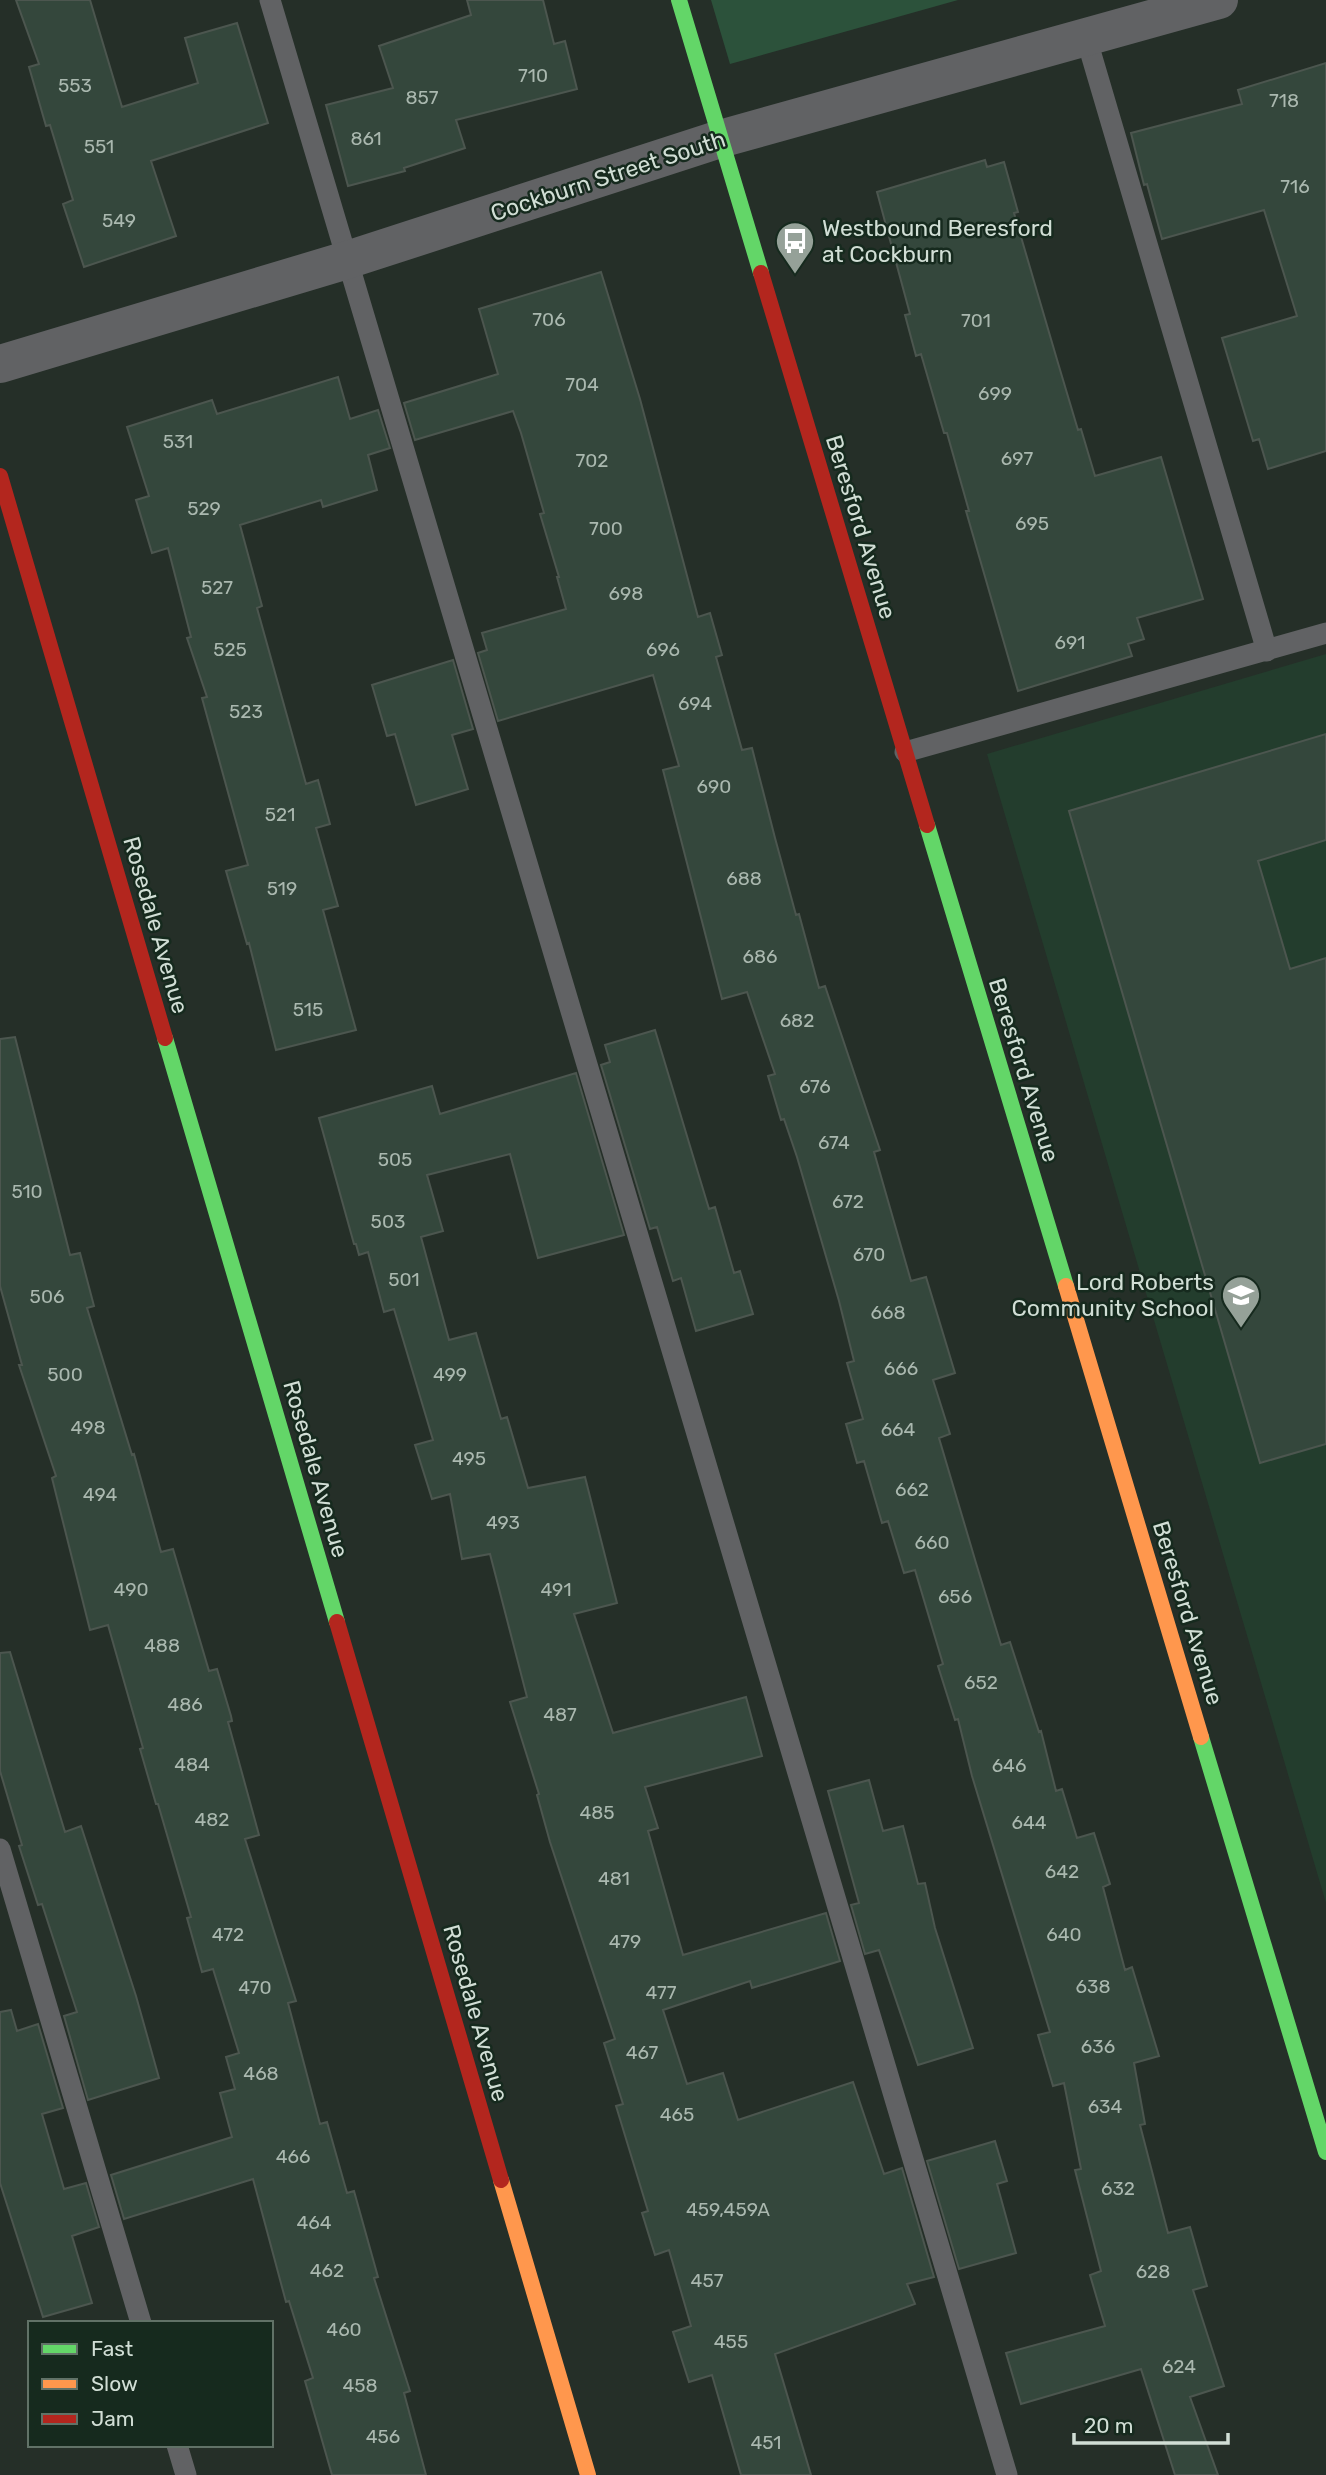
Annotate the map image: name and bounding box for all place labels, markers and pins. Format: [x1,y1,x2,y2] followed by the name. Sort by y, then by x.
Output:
[822,214,1053,268] place label: Westbound Beresford at Cockburn
[774,220,816,275] bus stop icon: Westbound Beresford at Cockburn
[1012,1268,1214,1322] place label: Lord Roberts Community School
[1220,1274,1262,1329] school or university icon: Lord Roberts Community School

